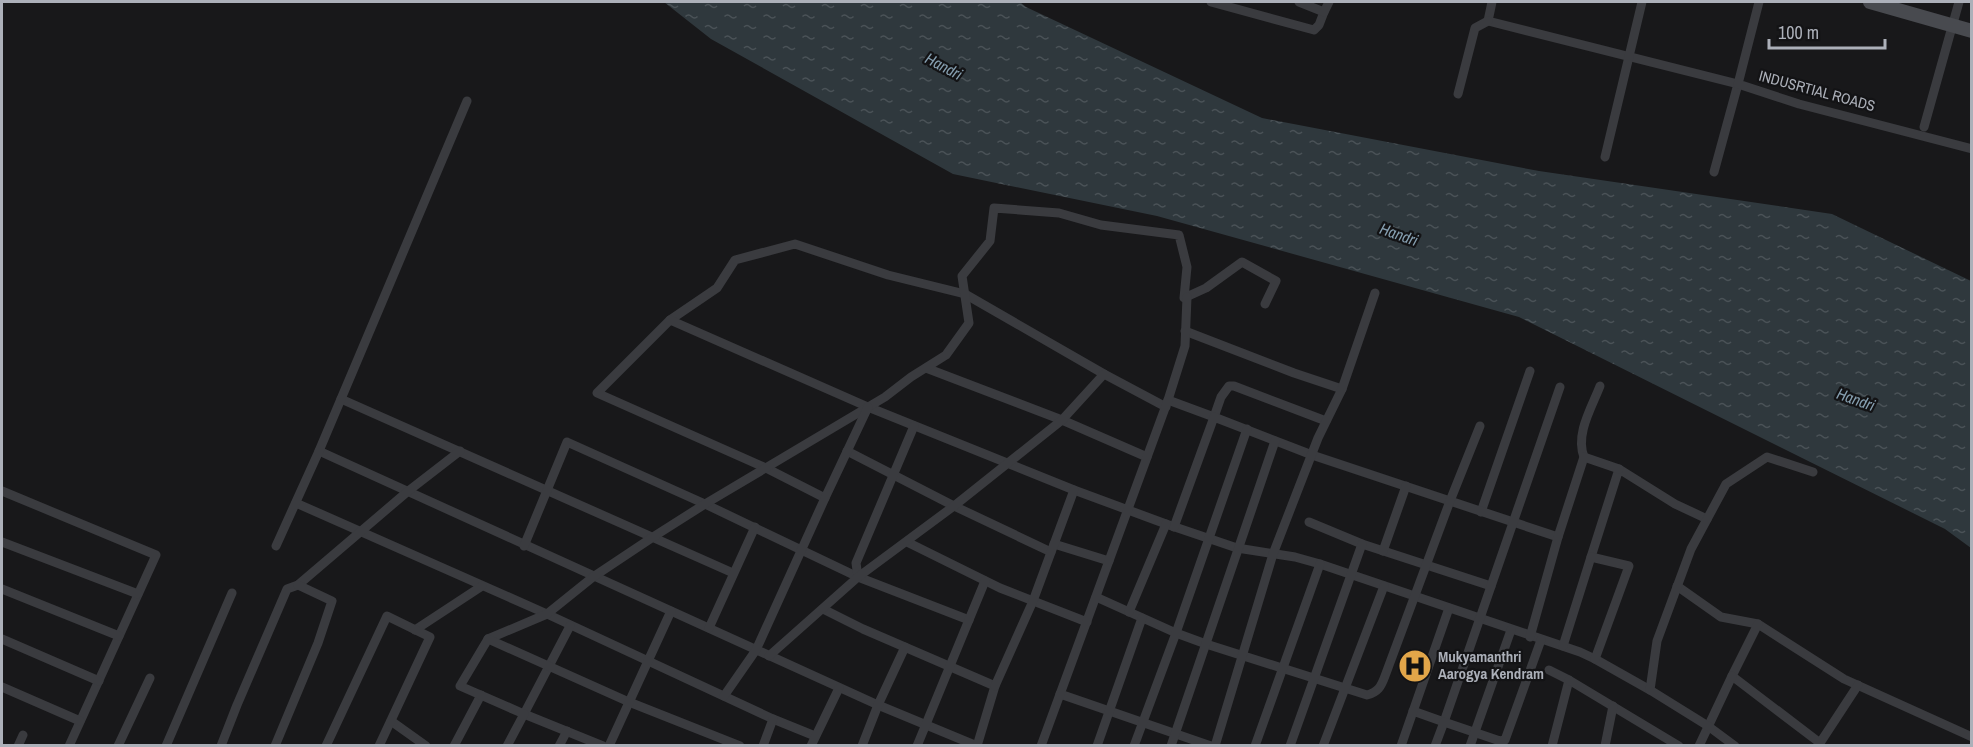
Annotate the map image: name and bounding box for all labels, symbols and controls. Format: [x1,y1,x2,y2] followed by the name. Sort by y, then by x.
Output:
[1769,12,1884,50] scale bar
[1778,20,1819,45] text: 100 m
[921,47,967,85] water label: Handri
[1757,65,1878,116] street label: INDUSRTIAL ROADS
[1377,217,1422,251] water label: Handri
[1834,382,1879,416] water label: Handri
[1438,646,1544,684] place label: Mukyamanthri Aarogya Kendram
[1397,648,1433,684] hospital icon: Mukyamanthri Aarogya Kendram

